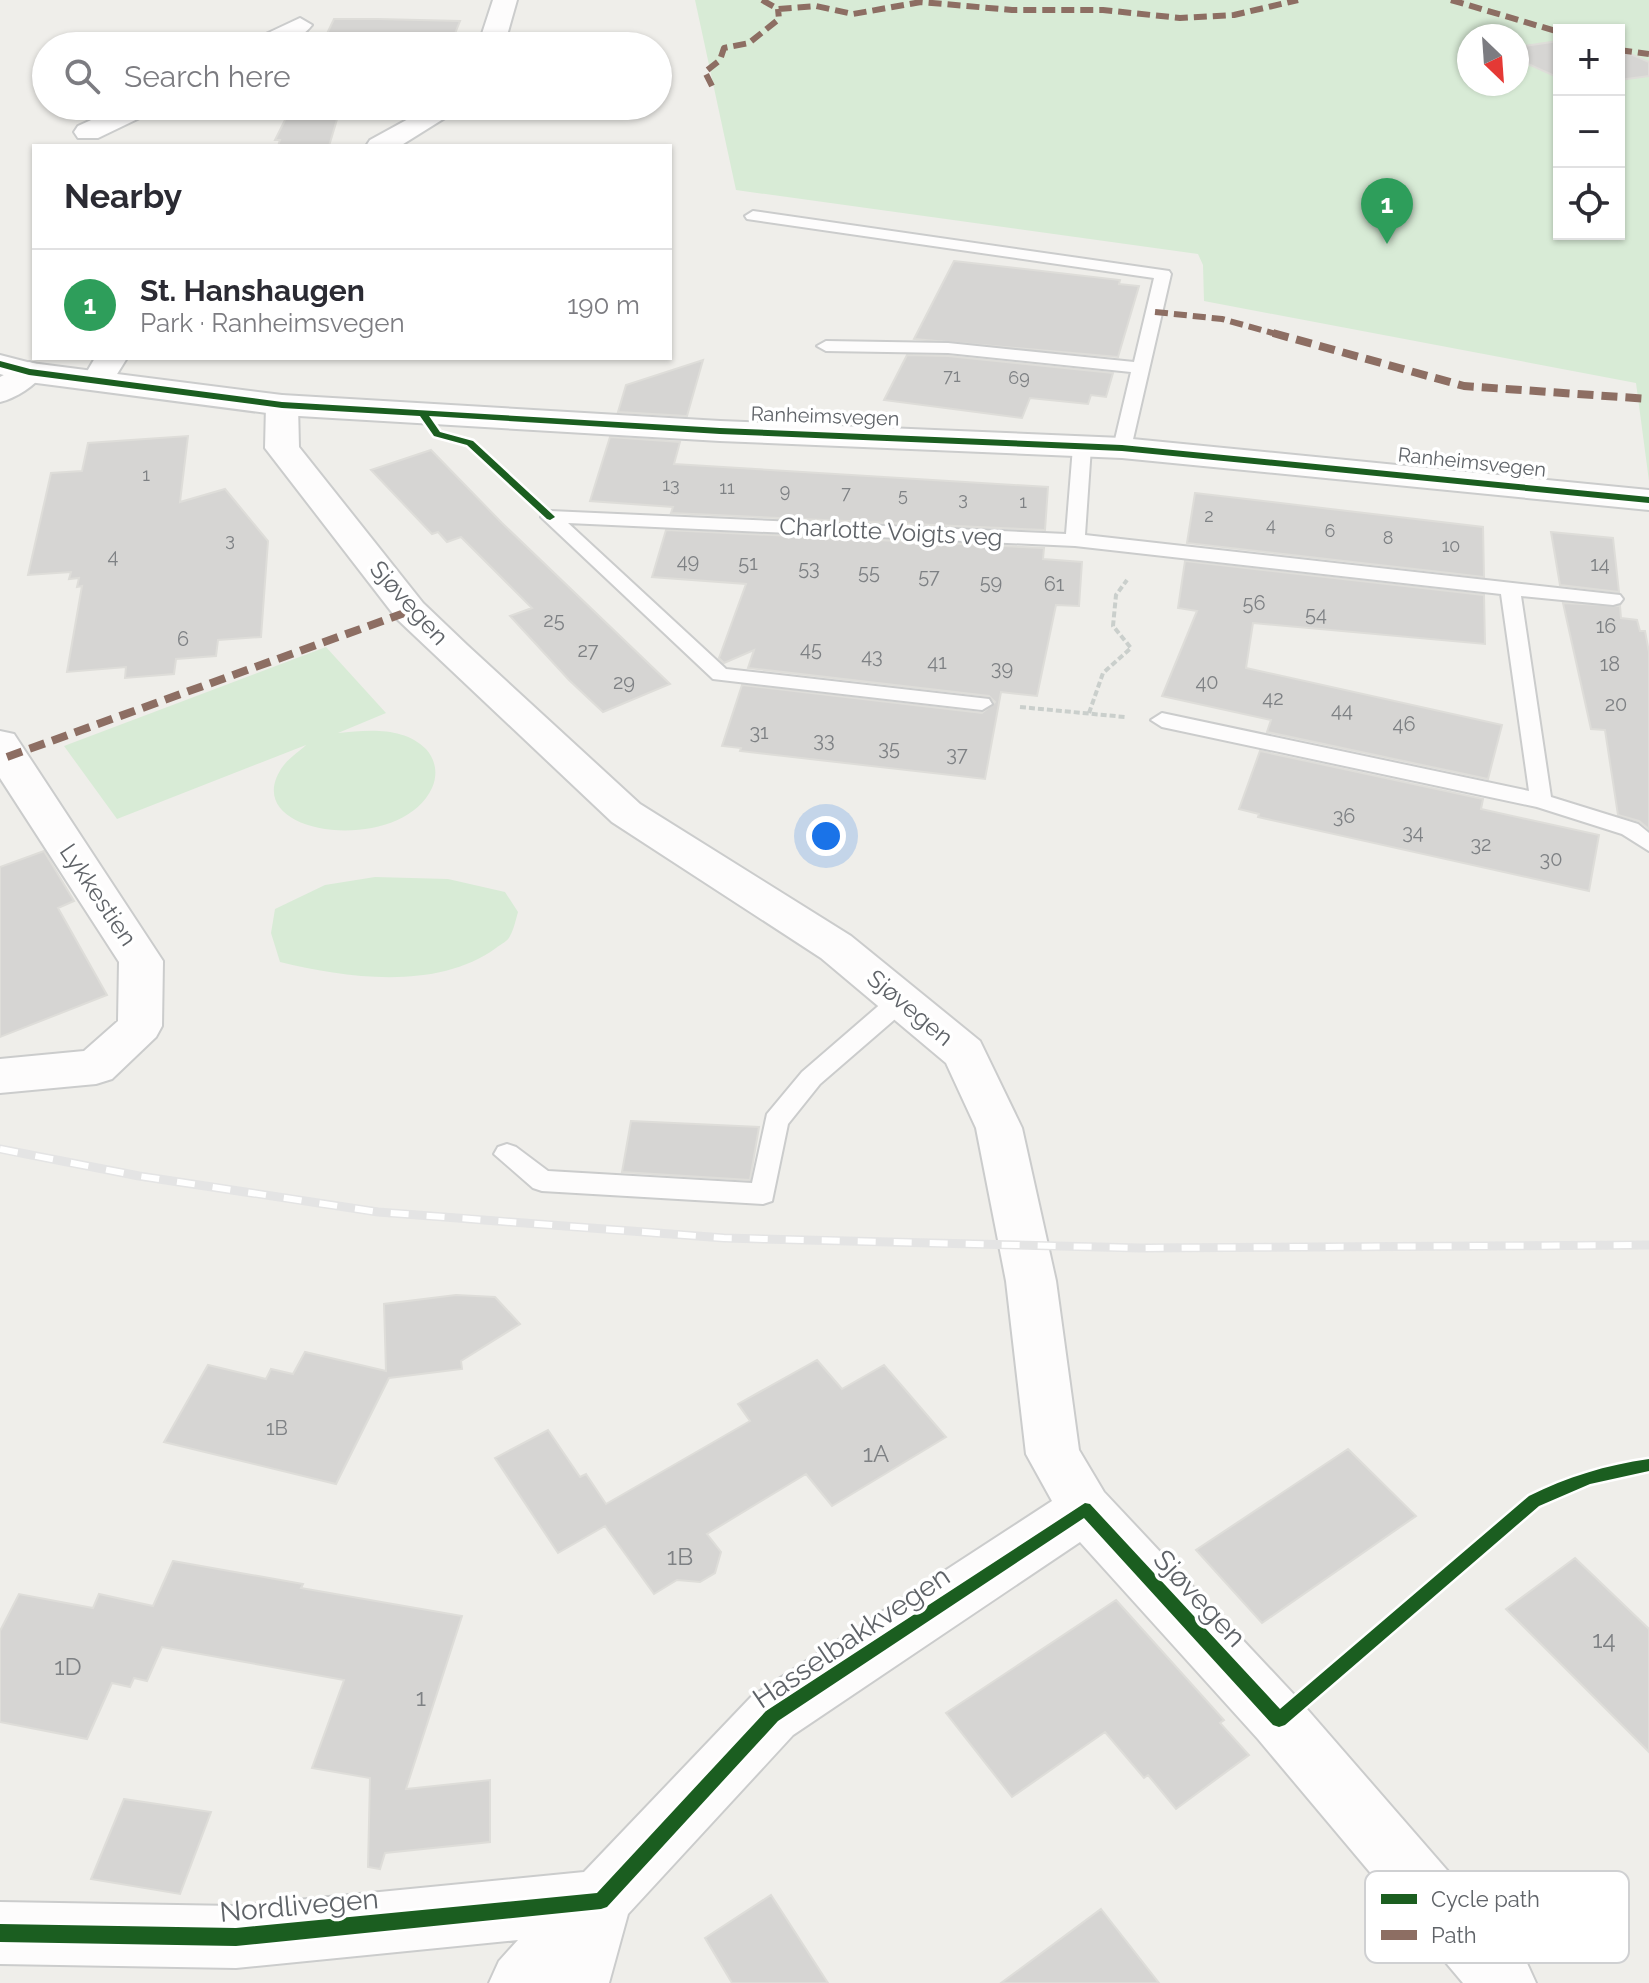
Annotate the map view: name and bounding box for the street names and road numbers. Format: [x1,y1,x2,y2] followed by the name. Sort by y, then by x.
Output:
[750,401,900,431] street label: Ranheimsvegen
[1397,442,1547,482] street label: Ranheimsvegen
[779,511,1003,552] street label: Charlotte Voigts veg
[364,555,455,651] street label: Sjøvegen
[54,838,143,951] street label: Lykkestien
[861,963,959,1052] street label: Sjøvegen
[1147,1543,1253,1654] street label: Sjøvegen
[747,1559,956,1715] street label: Hasselbakkvegen
[218,1882,380,1929] street label: Nordlivegen

